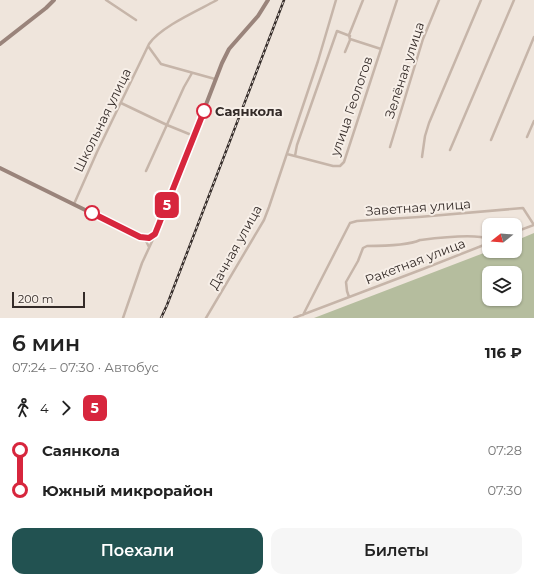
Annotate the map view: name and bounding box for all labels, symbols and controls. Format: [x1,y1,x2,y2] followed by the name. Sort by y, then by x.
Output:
[381,20,427,120] street label: Зелёная улица
[326,54,376,159] street label: улица Геологов
[70,65,134,175] street label: Школьная улица
[196,103,212,119] marker: Саянкола
[215,103,283,119] place label: Саянкола
[154,192,180,218] line badge: 5
[365,195,471,219] street label: Заветная улица
[163,196,171,214] text: 5
[205,202,265,292] street label: Дачная улица
[84,205,100,221] unlabelled marker
[482,218,522,258] north arrow
[482,218,522,306] map controls
[363,235,467,287] street label: Ракетная улица
[482,266,522,306] button: layers
[12,290,85,309] scale bar
[18,292,53,306] text: 200 m
[12,330,80,357] text: 6 мин
[485,343,522,362] text: 116 ₽
[12,359,159,375] text: 07:24 – 07:30 · Автобус
[12,397,34,419] icon: walk
[55,397,77,419] icon: forward
[91,399,99,417] text: 5
[40,400,49,416] text: 4
[42,441,120,460] text: Саянкола
[488,442,522,458] text: 07:28
[42,481,213,500] text: Южный микрорайон
[487,482,522,498] text: 07:30
[12,528,263,574] button: Поехали
[271,528,522,574] button: Билеты

